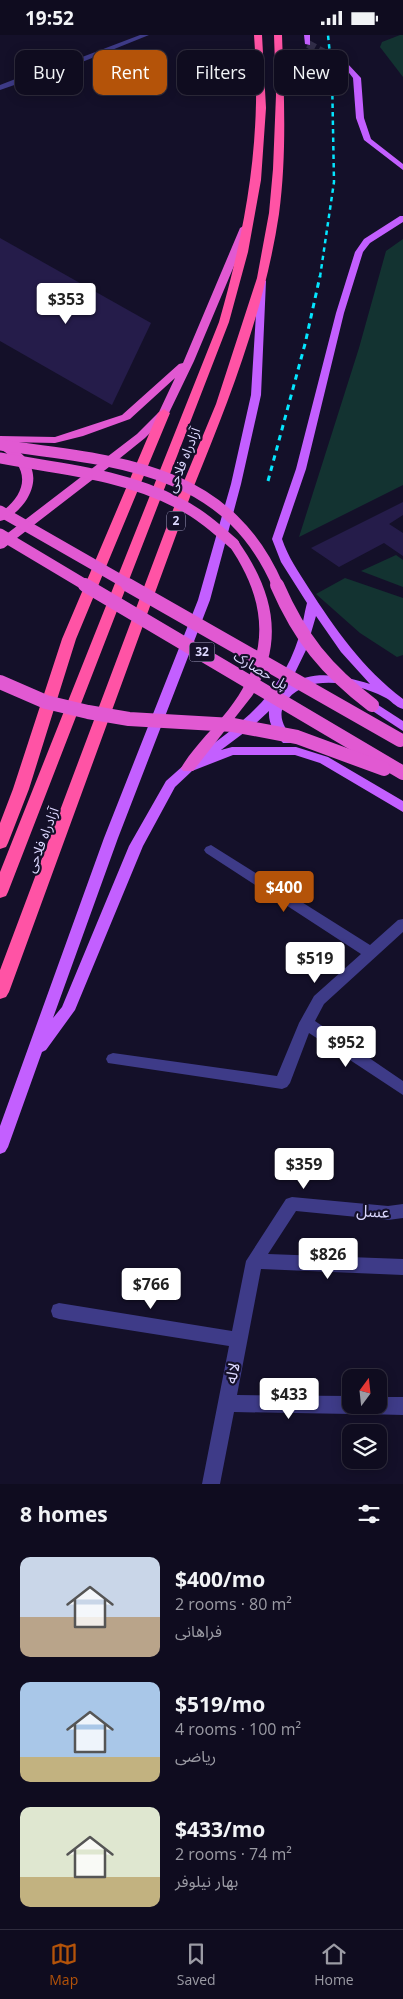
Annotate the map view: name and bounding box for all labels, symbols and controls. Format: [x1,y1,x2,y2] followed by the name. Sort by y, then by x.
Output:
[25,5,74,31] text: 19:52
[15,50,83,95] chip: Buy
[93,50,167,95] chip: Rent
[177,50,264,95] chip: Filters
[274,50,348,95] chip: New
[36,283,96,325] pin: $353
[48,288,84,310] text: $353
[161,424,205,495] street label: آزادراه فلاحی
[167,511,185,531] road number: 2
[190,643,214,661] road number: 32
[230,646,292,694] street label: پل حصارک
[20,803,63,875] street label: آزادراه فلاحی
[254,871,314,913] pin: $400
[266,876,302,898] text: $400
[285,941,345,984] pin: $519
[297,947,333,969] text: $519
[316,1025,376,1068] pin: $952
[328,1031,364,1053] text: $952
[274,1147,334,1190] pin: $359
[286,1153,322,1175] text: $359
[356,1199,390,1223] street label: عسل
[298,1237,358,1280] pin: $826
[310,1243,346,1265] text: $826
[121,1267,181,1310] pin: $766
[133,1273,169,1295] text: $766
[219,1360,245,1386] street label: لاله
[342,1369,388,1414] north arrow
[342,1369,387,1469] map controls
[259,1377,319,1420] pin: $433
[271,1383,307,1405] text: $433
[342,1424,387,1469] button: layers
[20,1500,108,1528] text: 8 homes
[355,1500,383,1528] icon: filters
[175,1565,265,1593] text: $400/mo
[60,1577,120,1637] icon: home
[175,1593,292,1615] text: 2 rooms · 80 m²
[175,1620,222,1642] text: فراهانی
[175,1690,265,1718] text: $519/mo
[60,1702,120,1762] icon: home
[175,1718,301,1740] text: 4 rooms · 100 m²
[175,1745,216,1767] text: ریاضی
[175,1815,265,1843] text: $433/mo
[60,1827,120,1887] icon: home
[175,1843,292,1865] text: 2 rooms · 74 m²
[175,1870,238,1892] text: بهار نیلوفر
[49,1940,78,1989] tab: Map
[177,1940,216,1989] tab: Saved
[314,1940,354,1989] tab: Home

